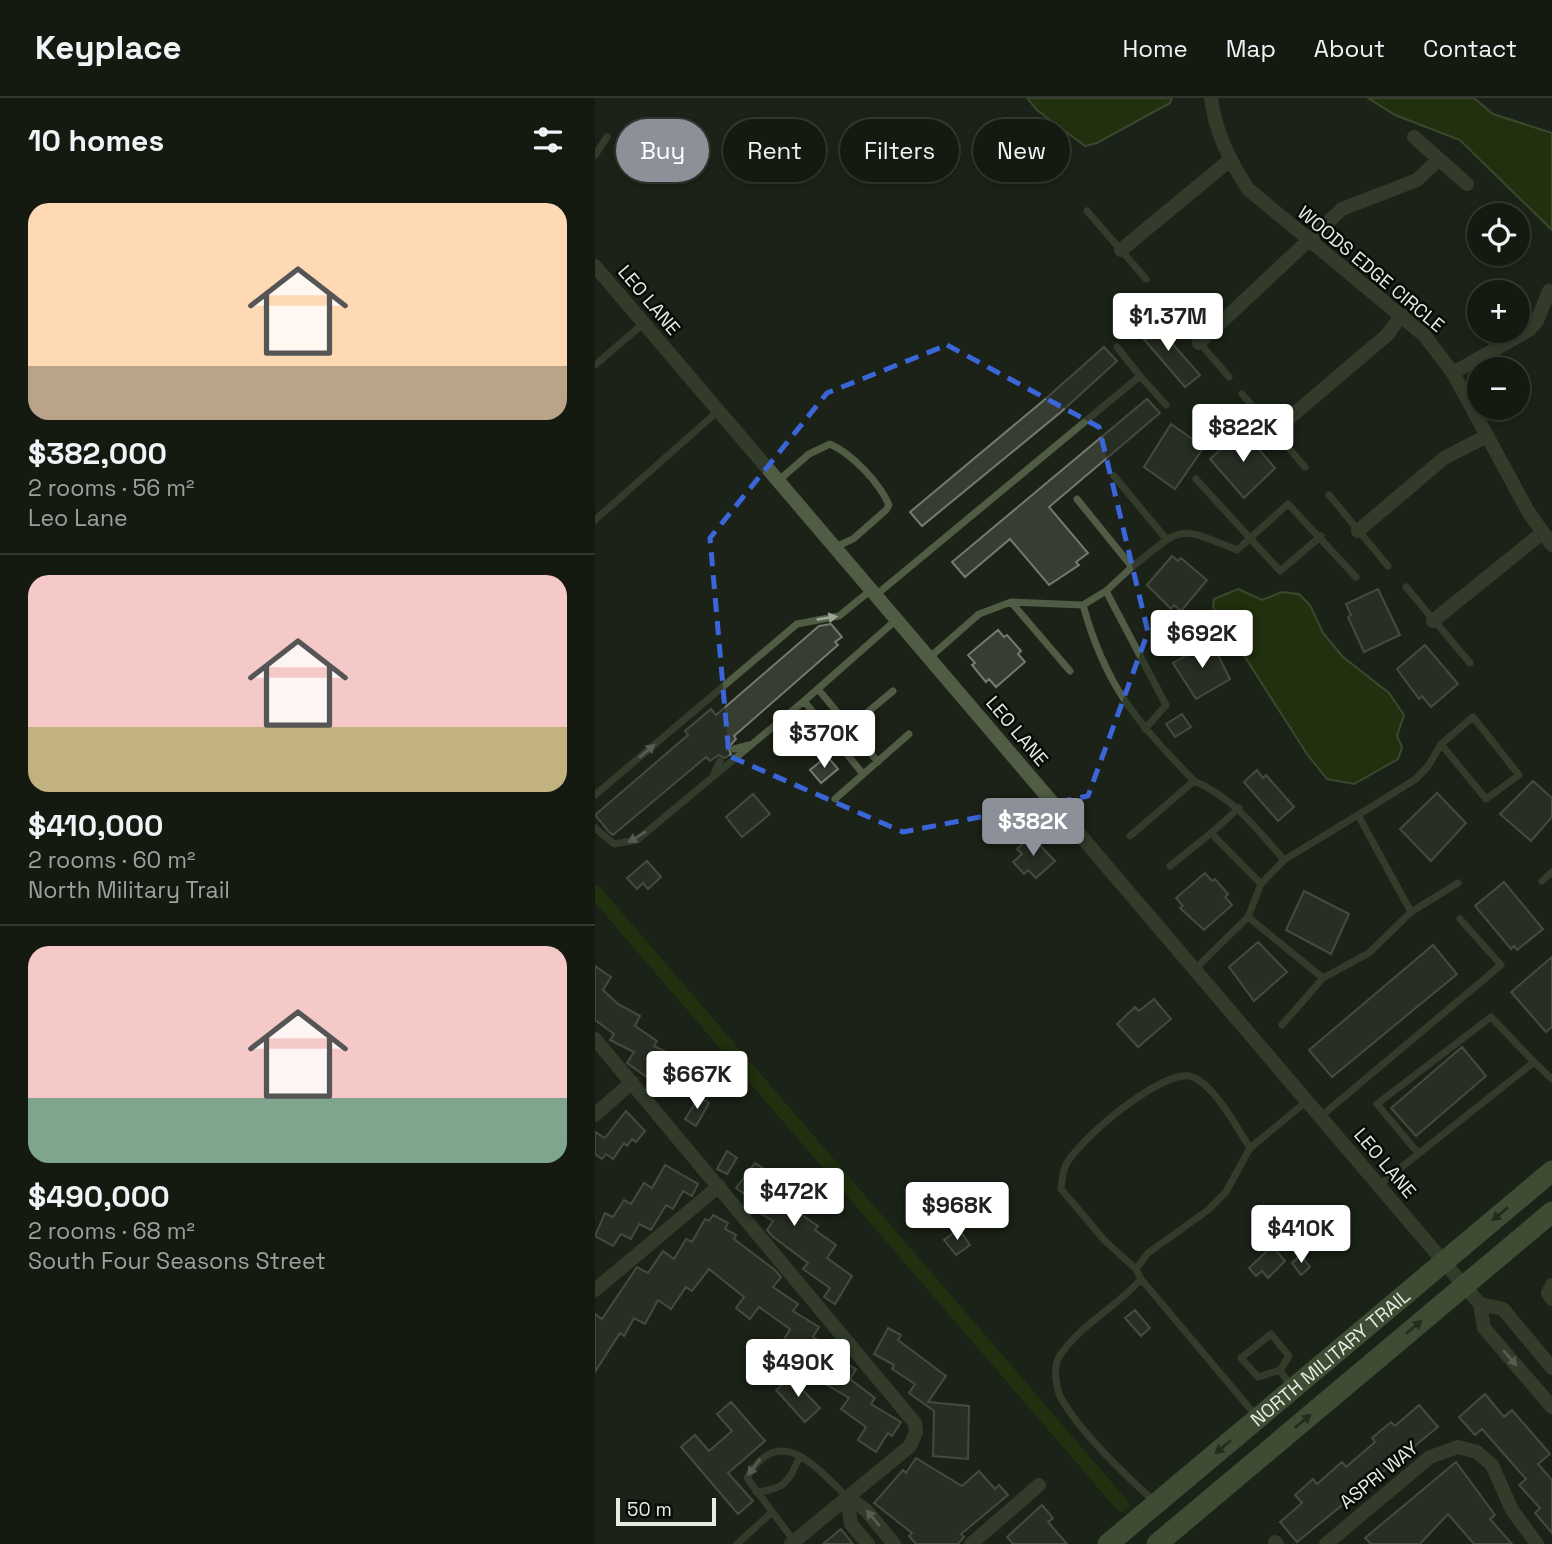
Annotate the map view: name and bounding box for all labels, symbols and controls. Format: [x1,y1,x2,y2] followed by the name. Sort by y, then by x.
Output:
[35,27,182,69] text: Keyplace
[1122,33,1188,64] text: Home
[1226,33,1276,64] text: Map
[1314,33,1385,64] text: About
[1423,33,1517,64] text: Contact
[616,119,709,182] chip: Buy
[723,119,826,182] chip: Rent
[840,119,959,182] chip: Filters
[973,119,1070,182] chip: New
[28,121,164,160] text: 10 homes
[529,121,567,159] icon: filters
[1292,200,1450,338] street label: WOODS EDGE CIRCLE
[1467,203,1530,420] map controls
[1467,203,1530,266] button: locate
[235,248,361,374] icon: home
[612,260,686,340] street label: LEO LANE
[1467,280,1530,343] button: +
[1111,294,1225,353] pin: $1.37M
[1129,301,1207,331] text: $1.37M
[1467,357,1530,420] button: −
[1194,404,1292,464] pin: $822K
[1208,412,1278,442] text: $822K
[28,434,167,473] text: $382,000
[28,473,194,503] text: 2 rooms · 56 m²
[28,503,128,533] text: Leo Lane
[1153,610,1251,670] pin: $692K
[816,612,838,623] one-way arrow
[1167,618,1237,648] text: $692K
[235,620,361,746] icon: home
[980,691,1054,771] street label: LEO LANE
[775,710,873,770] pin: $370K
[789,718,859,748] text: $370K
[638,743,656,759] one-way arrow
[984,798,1082,858] pin: $382K
[28,806,164,845] text: $410,000
[998,806,1068,836] text: $382K
[628,831,647,844] one-way arrow
[28,845,195,875] text: 2 rooms · 60 m²
[28,875,230,905] text: North Military Trail
[235,991,361,1117] icon: home
[648,1052,746,1111] pin: $667K
[662,1059,732,1089] text: $667K
[1348,1123,1422,1203] street label: LEO LANE
[745,1168,843,1228] pin: $472K
[760,1176,828,1206] text: $472K
[28,1177,170,1216] text: $490,000
[908,1182,1006,1242] pin: $968K
[922,1190,992,1220] text: $968K
[1252,1206,1350,1265] pin: $410K
[1491,1206,1508,1221] one-way arrow
[1267,1213,1335,1243] text: $410K
[28,1216,195,1246] text: 2 rooms · 68 m²
[28,1246,326,1276] text: South Four Seasons Street
[1245,1283,1415,1432] street label: NORTH MILITARY TRAIL
[1405,1320,1423,1335] one-way arrow
[749,1340,847,1399] pin: $490K
[762,1347,834,1377] text: $490K
[1502,1349,1518,1367] one-way arrow
[1294,1413,1312,1429] one-way arrow
[1334,1435,1424,1514] street label: ASPRI WAY
[1214,1439,1231,1454] one-way arrow
[747,1458,762,1476] one-way arrow
[616,1495,716,1527] scale bar
[627,1497,672,1522] text: 50 m
[866,1510,881,1527] one-way arrow

